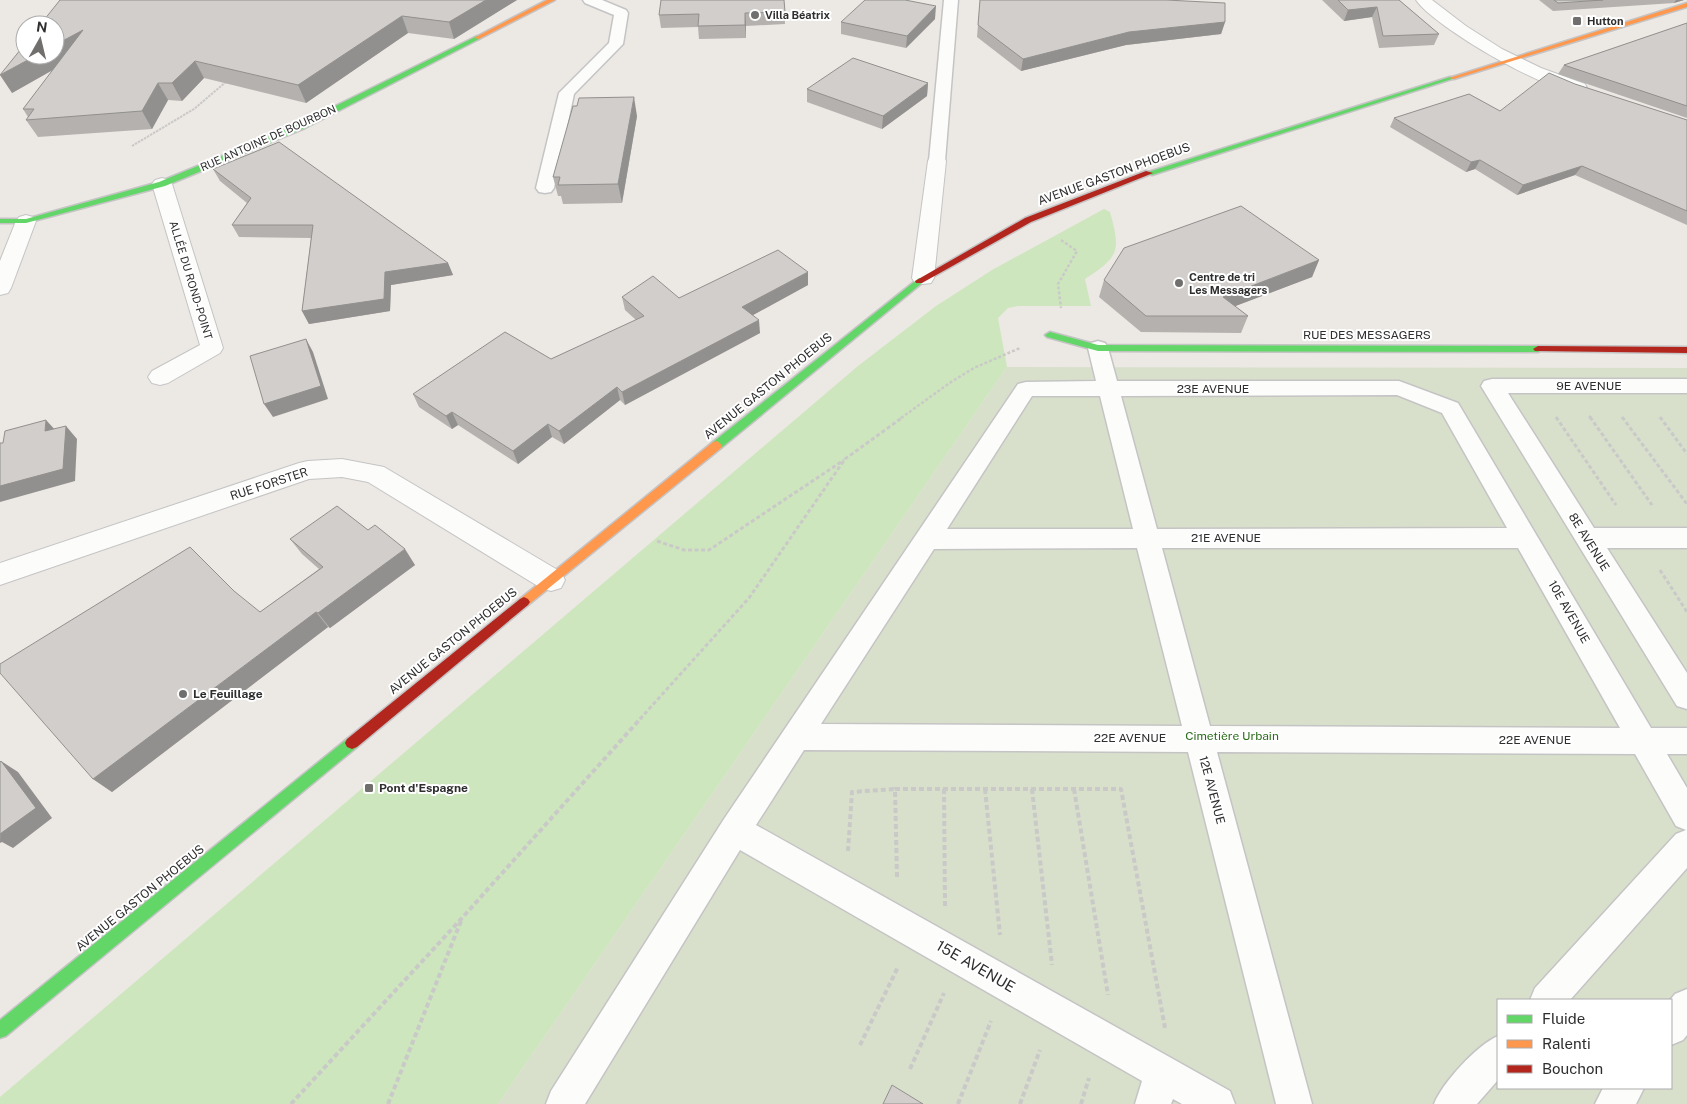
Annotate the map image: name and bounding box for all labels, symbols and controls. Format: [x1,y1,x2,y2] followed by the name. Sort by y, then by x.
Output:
[749,9,761,21] marker: Villa Béatrix
[765,9,830,21] place label: Villa Béatrix
[15,15,65,65] north arrow
[1571,15,1583,27] marker: Hutton
[1587,15,1623,27] place label: Hutton
[35,18,48,36] text: N
[198,103,338,173] street label: RUE ANTOINE DE BOURBON
[1036,140,1192,208] street label: AVENUE GASTON PHOEBUS
[167,219,216,341] street label: ALLÉE DU ROND-POINT
[1189,271,1267,296] place label: Centre de tri Les Messagers
[1173,277,1185,289] marker: Centre de tri Les Messagers
[1303,328,1431,342] street label: RUE DES MESSAGERS
[701,330,835,442] street label: AVENUE GASTON PHOEBUS
[1556,379,1622,393] street label: 9E AVENUE
[1177,382,1249,396] street label: 23E AVENUE
[228,465,310,503] street label: RUE FORSTER
[1566,510,1612,574] street label: 8E AVENUE
[1191,531,1261,545] street label: 21E AVENUE
[1545,578,1593,646] street label: 10E AVENUE
[386,585,520,697] street label: AVENUE GASTON PHOEBUS
[193,687,263,701] place label: Le Feuillage
[177,688,189,700] marker: Le Feuillage
[1185,729,1279,743] park label: Cimetière Urbain
[1094,731,1166,745] street label: 22E AVENUE
[1499,733,1571,747] street label: 22E AVENUE
[1196,754,1228,826] street label: 12E AVENUE
[379,781,468,795] place label: Pont d'Espagne
[363,782,375,794] marker: Pont d'Espagne
[73,842,207,954] street label: AVENUE GASTON PHOEBUS
[934,937,1018,995] street label: 15E AVENUE
[1497,999,1672,1089] legend
[1542,1010,1585,1027] text: Fluide
[1542,1035,1591,1052] text: Ralenti
[1542,1060,1603,1077] text: Bouchon

